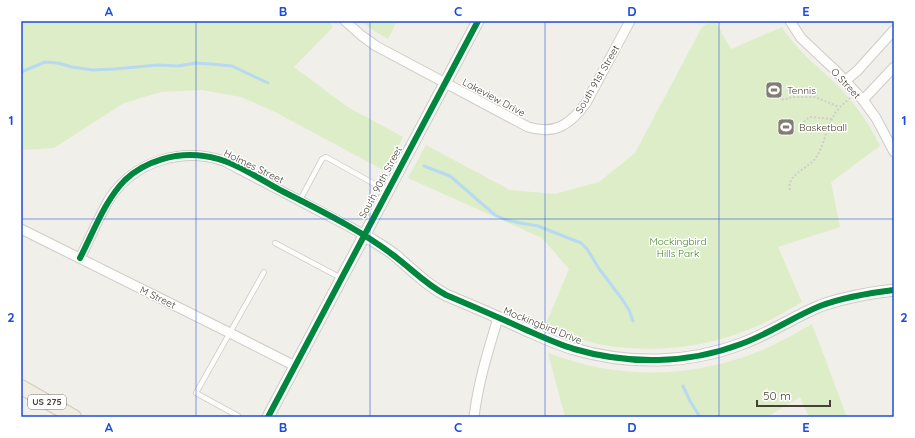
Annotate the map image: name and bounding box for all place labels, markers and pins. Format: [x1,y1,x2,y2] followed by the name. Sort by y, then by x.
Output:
[764,80,784,100] sports icon: Tennis
[787,84,816,97] place label: Tennis
[776,117,796,137] sports icon: Basketball
[799,121,847,134] place label: Basketball

